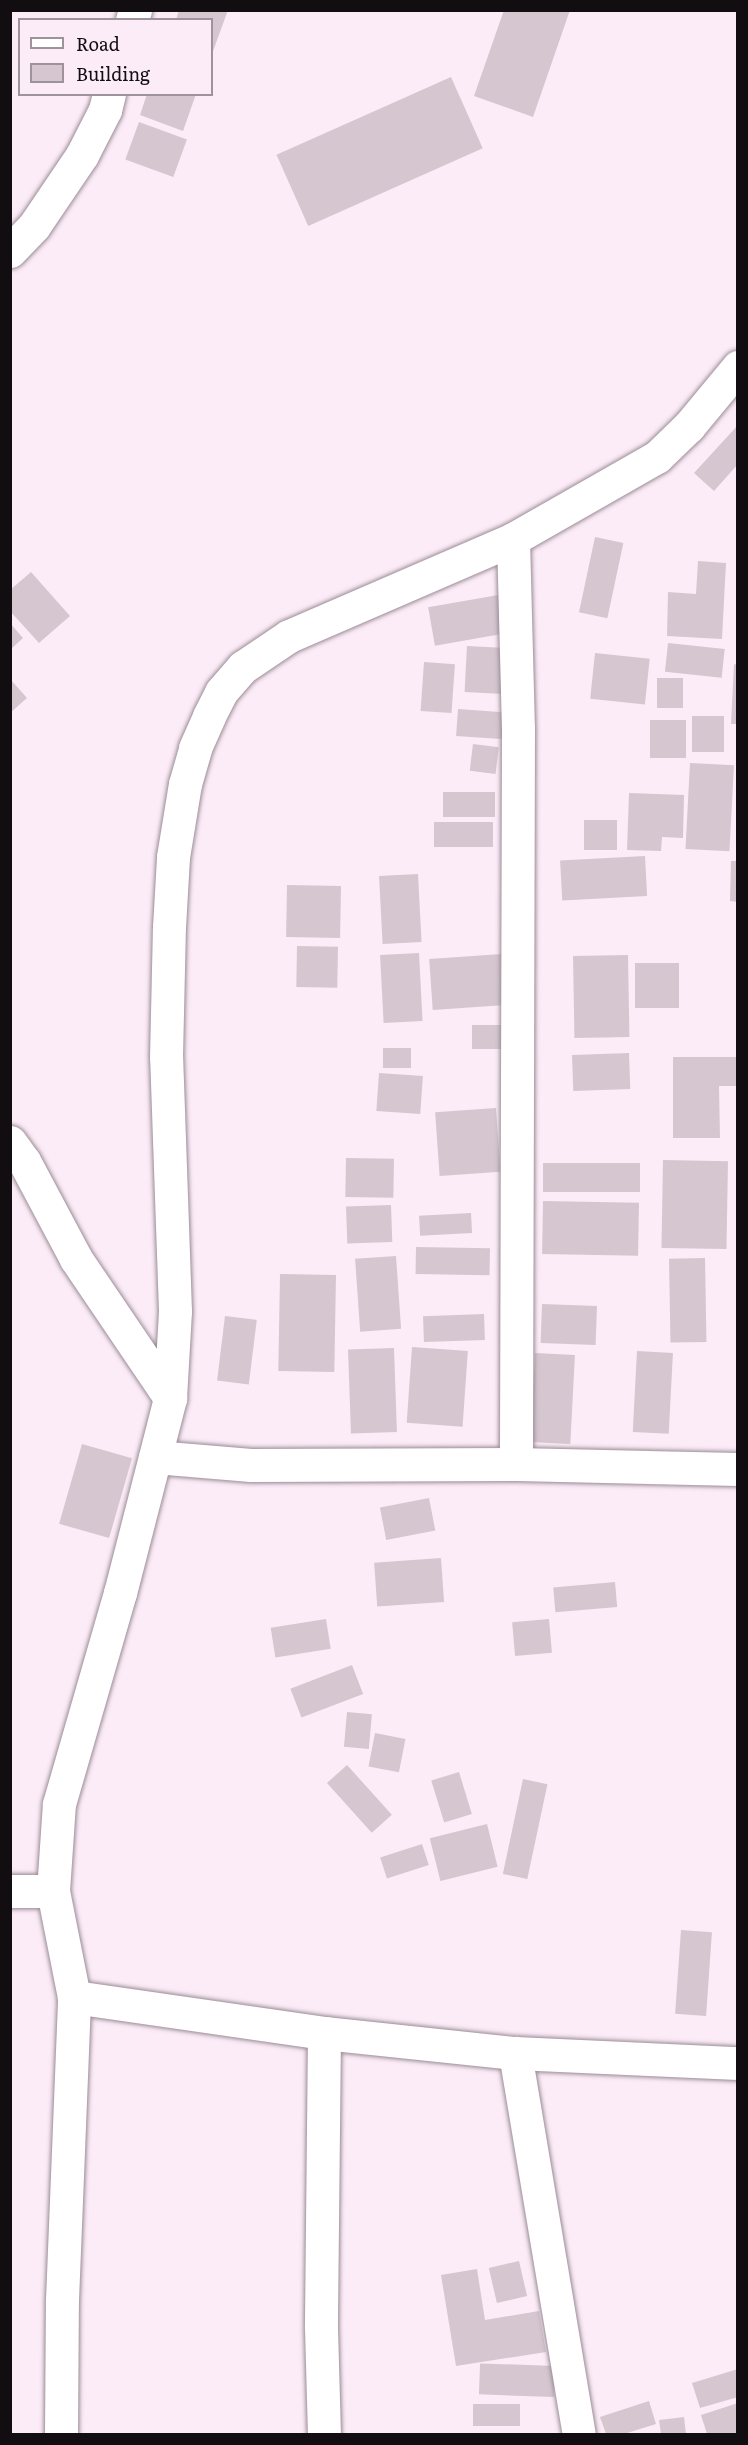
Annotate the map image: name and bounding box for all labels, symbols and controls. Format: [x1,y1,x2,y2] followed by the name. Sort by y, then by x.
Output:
[18,18,213,96] legend
[76,30,120,57] text: Road
[76,60,150,87] text: Building

